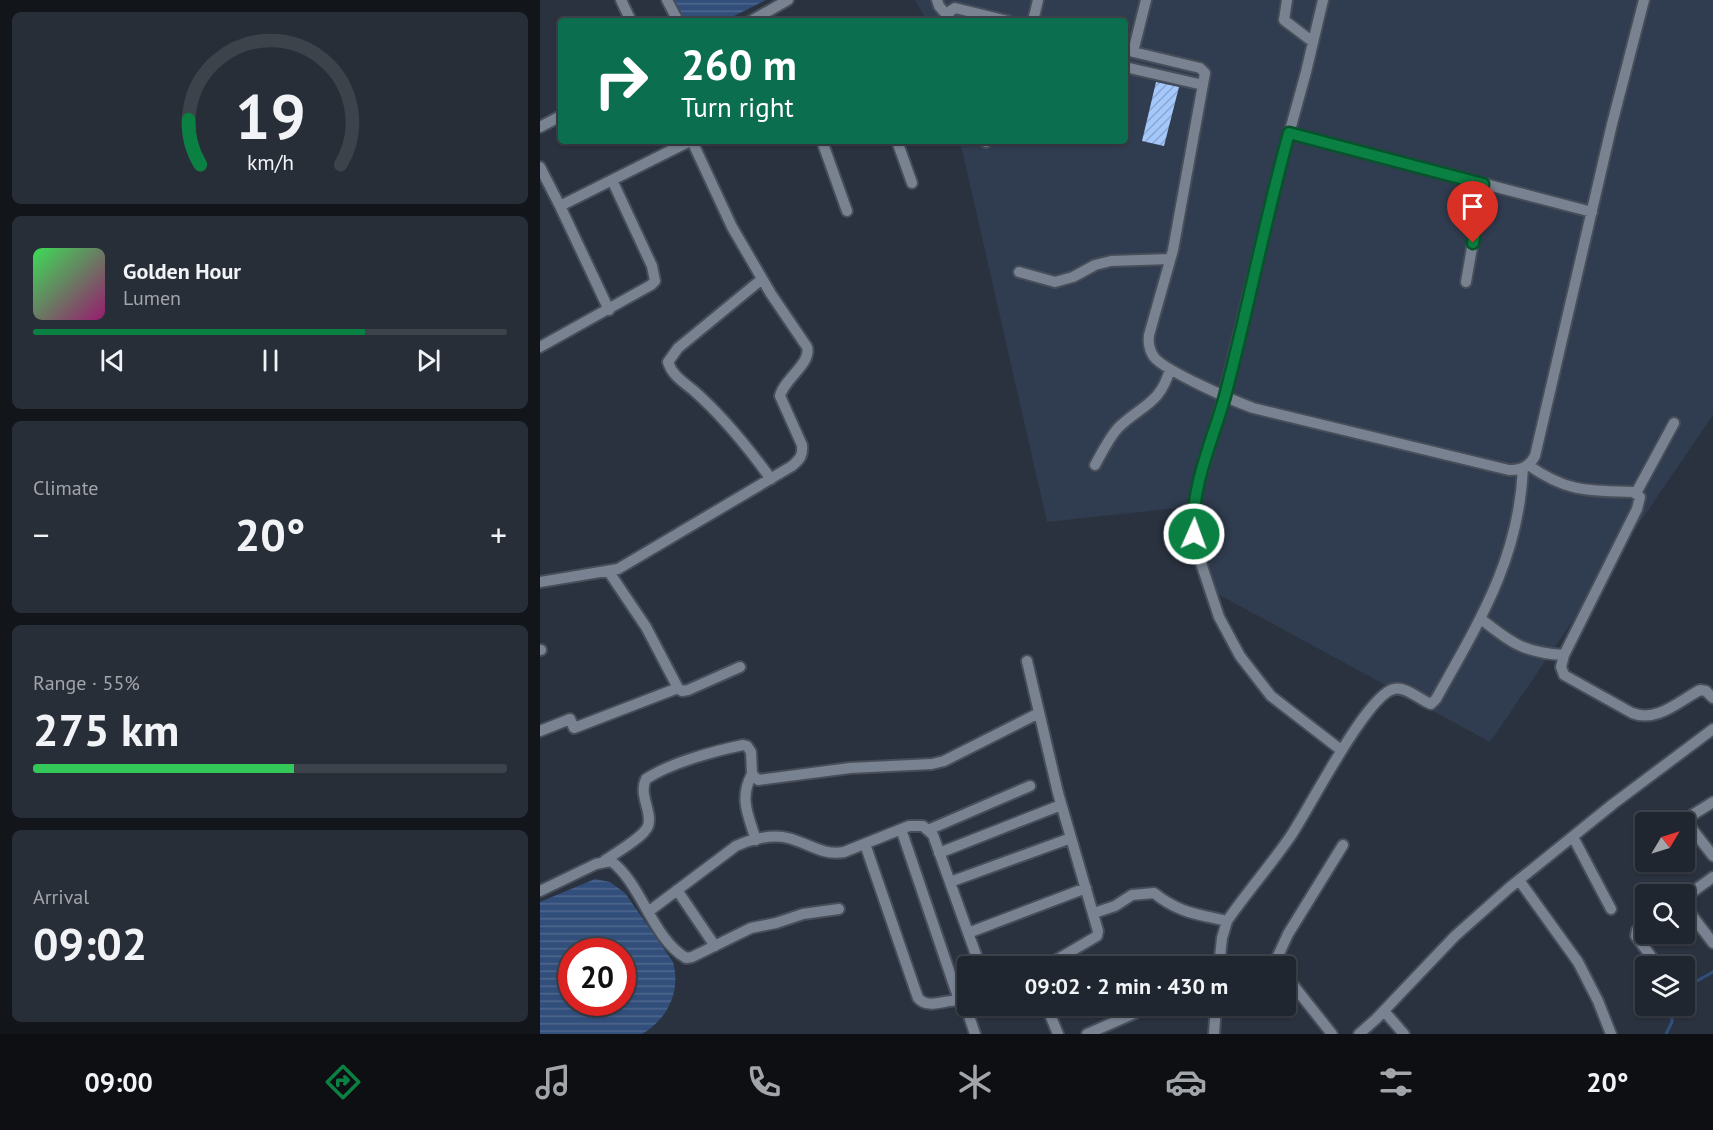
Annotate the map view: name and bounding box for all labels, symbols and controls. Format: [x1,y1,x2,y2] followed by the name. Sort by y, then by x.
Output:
[681,37,797,92] text: 260 m
[582,42,660,120] icon: right
[235,75,305,156] text: 19
[681,90,794,124] text: Turn right
[246,149,293,177] text: km/h
[1447,181,1498,243] pin
[1456,190,1489,223] icon: arrive
[123,257,241,285] text: Golden Hour
[123,285,181,311] text: Lumen
[96,344,129,377] icon: previous
[254,344,287,377] icon: pause
[412,344,445,377] icon: next
[33,475,99,501] text: Climate
[1162,502,1226,566] position arrow
[235,505,305,563] text: 20°
[33,513,50,556] text: −
[490,513,507,556] text: +
[33,670,140,696] text: Range · 55%
[33,700,179,758] text: 275 km
[1635,812,1695,872] north arrow
[1635,812,1695,1016] map controls
[33,884,89,910] text: Arrival
[1635,884,1695,944] button: search
[33,914,147,972] text: 09:02
[558,938,636,1016] speed limit sign: 20
[1635,956,1695,1016] button: layers
[1025,972,1228,1000] text: 09:02 · 2 min · 430 m
[322,1061,364,1103] icon: directions
[532,1061,574,1103] icon: music
[743,1061,785,1103] icon: phone
[954,1061,996,1103] icon: climate
[1165,1061,1207,1103] icon: car
[1375,1061,1417,1103] icon: filters
[84,1065,153,1099] text: 09:00
[1586,1065,1629,1099] text: 20°

